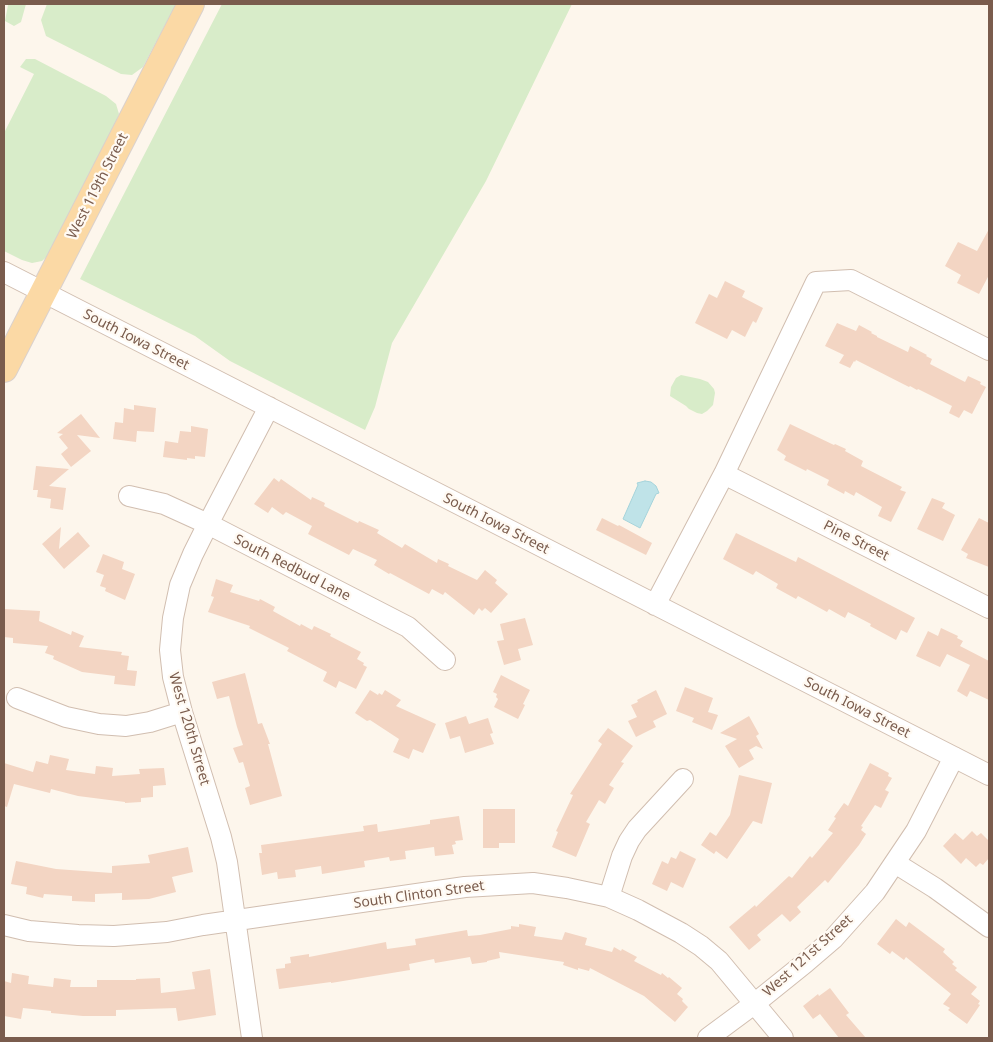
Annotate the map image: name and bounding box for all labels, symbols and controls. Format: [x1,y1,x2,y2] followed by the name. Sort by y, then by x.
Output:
[64,130,132,242] street label: West 119th Street
[80,306,192,374] street label: South Iowa Street
[440,490,552,558] street label: South Iowa Street
[820,517,892,565] street label: Pine Street
[231,531,353,605] street label: South Redbud Lane
[165,671,213,787] street label: West 120th Street
[801,674,913,742] street label: South Iowa Street
[353,878,485,912] street label: South Clinton Street
[760,911,856,1001] street label: West 121st Street

